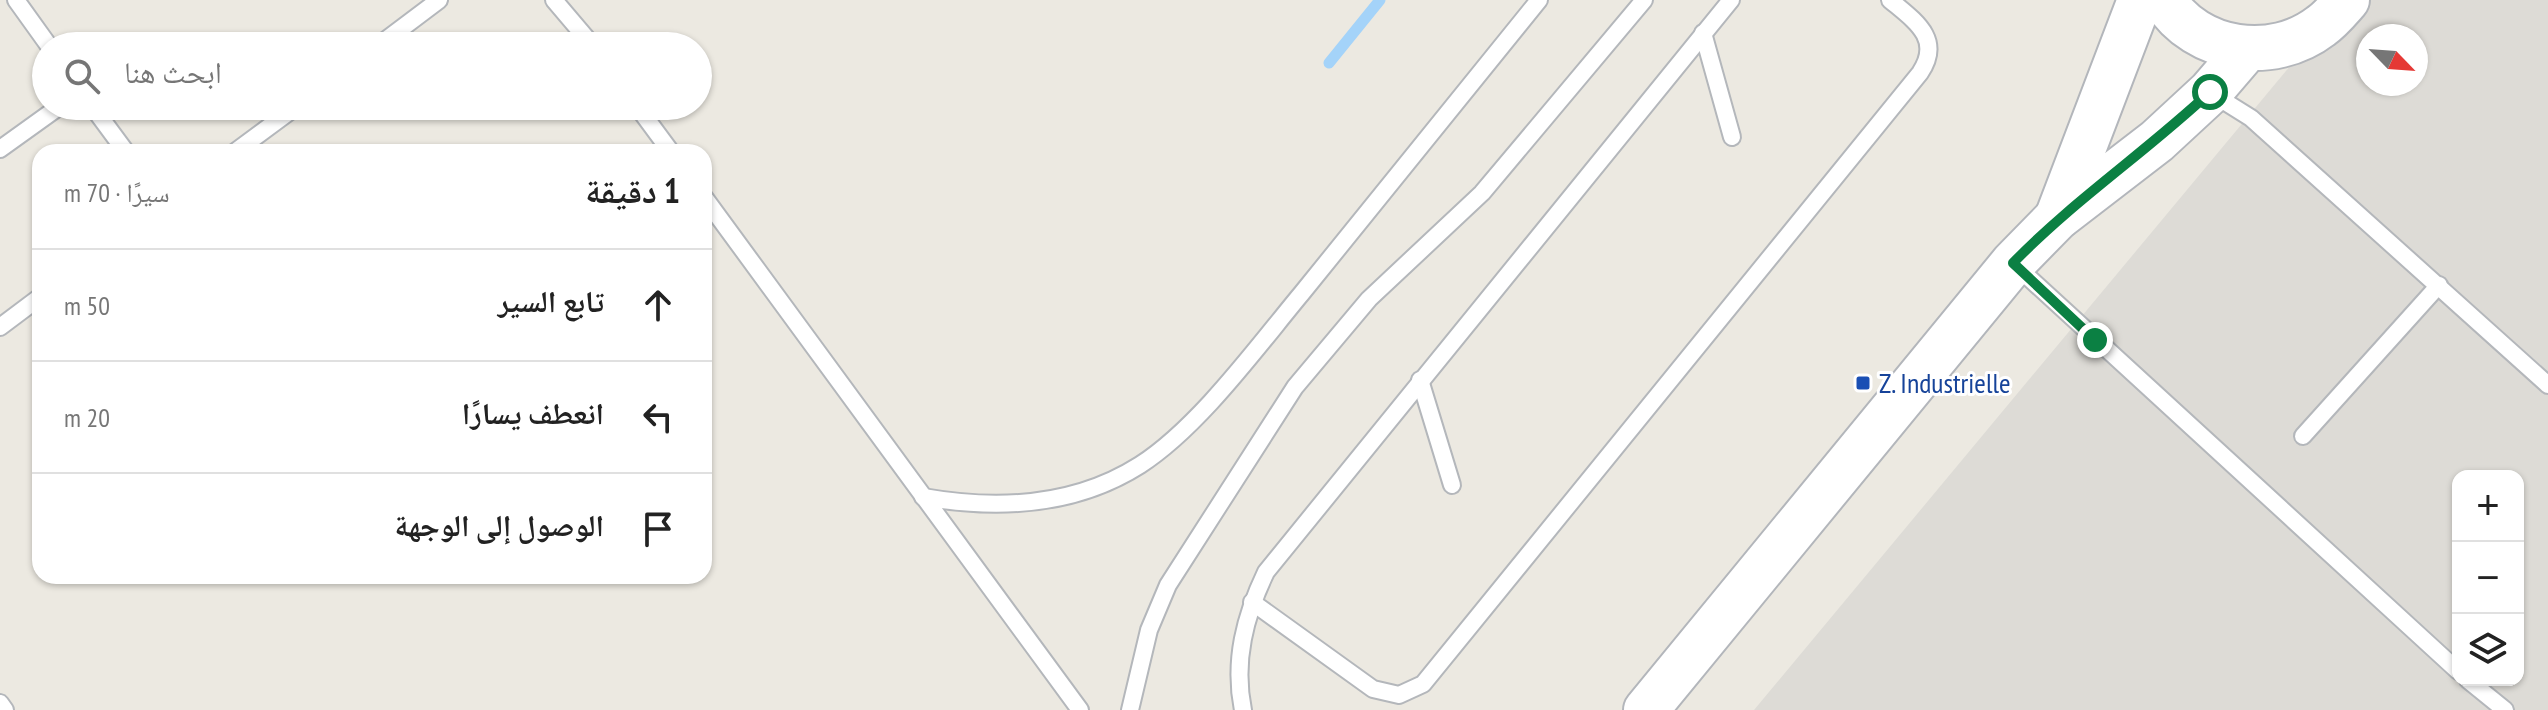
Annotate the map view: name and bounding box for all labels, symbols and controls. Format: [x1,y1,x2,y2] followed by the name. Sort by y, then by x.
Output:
[2356,24,2428,96] north arrow
[32,32,712,120] search box
[124,52,222,91] text: ابحث هنا
[60,54,104,98] icon: search
[2192,74,2228,110] route start
[585,168,680,212] text: 1 دقيقة
[64,176,170,209] text: سيرًا · 70 m
[498,281,604,320] text: تابع السير
[636,283,680,327] icon: ahead
[64,289,110,322] text: 50 m
[2077,322,2113,358] route end
[1879,364,2011,401] place label: Z. Industrielle
[1854,374,1872,392] marker: Z. Industrielle
[462,393,604,432] text: انعطف يسارًا
[636,395,680,439] icon: left
[64,401,110,434] text: 20 m
[2452,470,2524,686] map controls
[2452,470,2524,542] button: +
[394,505,604,544] text: الوصول إلى الوجهة
[636,507,680,551] icon: arrive
[2452,542,2524,614] button: −
[2452,614,2524,686] button: layers

